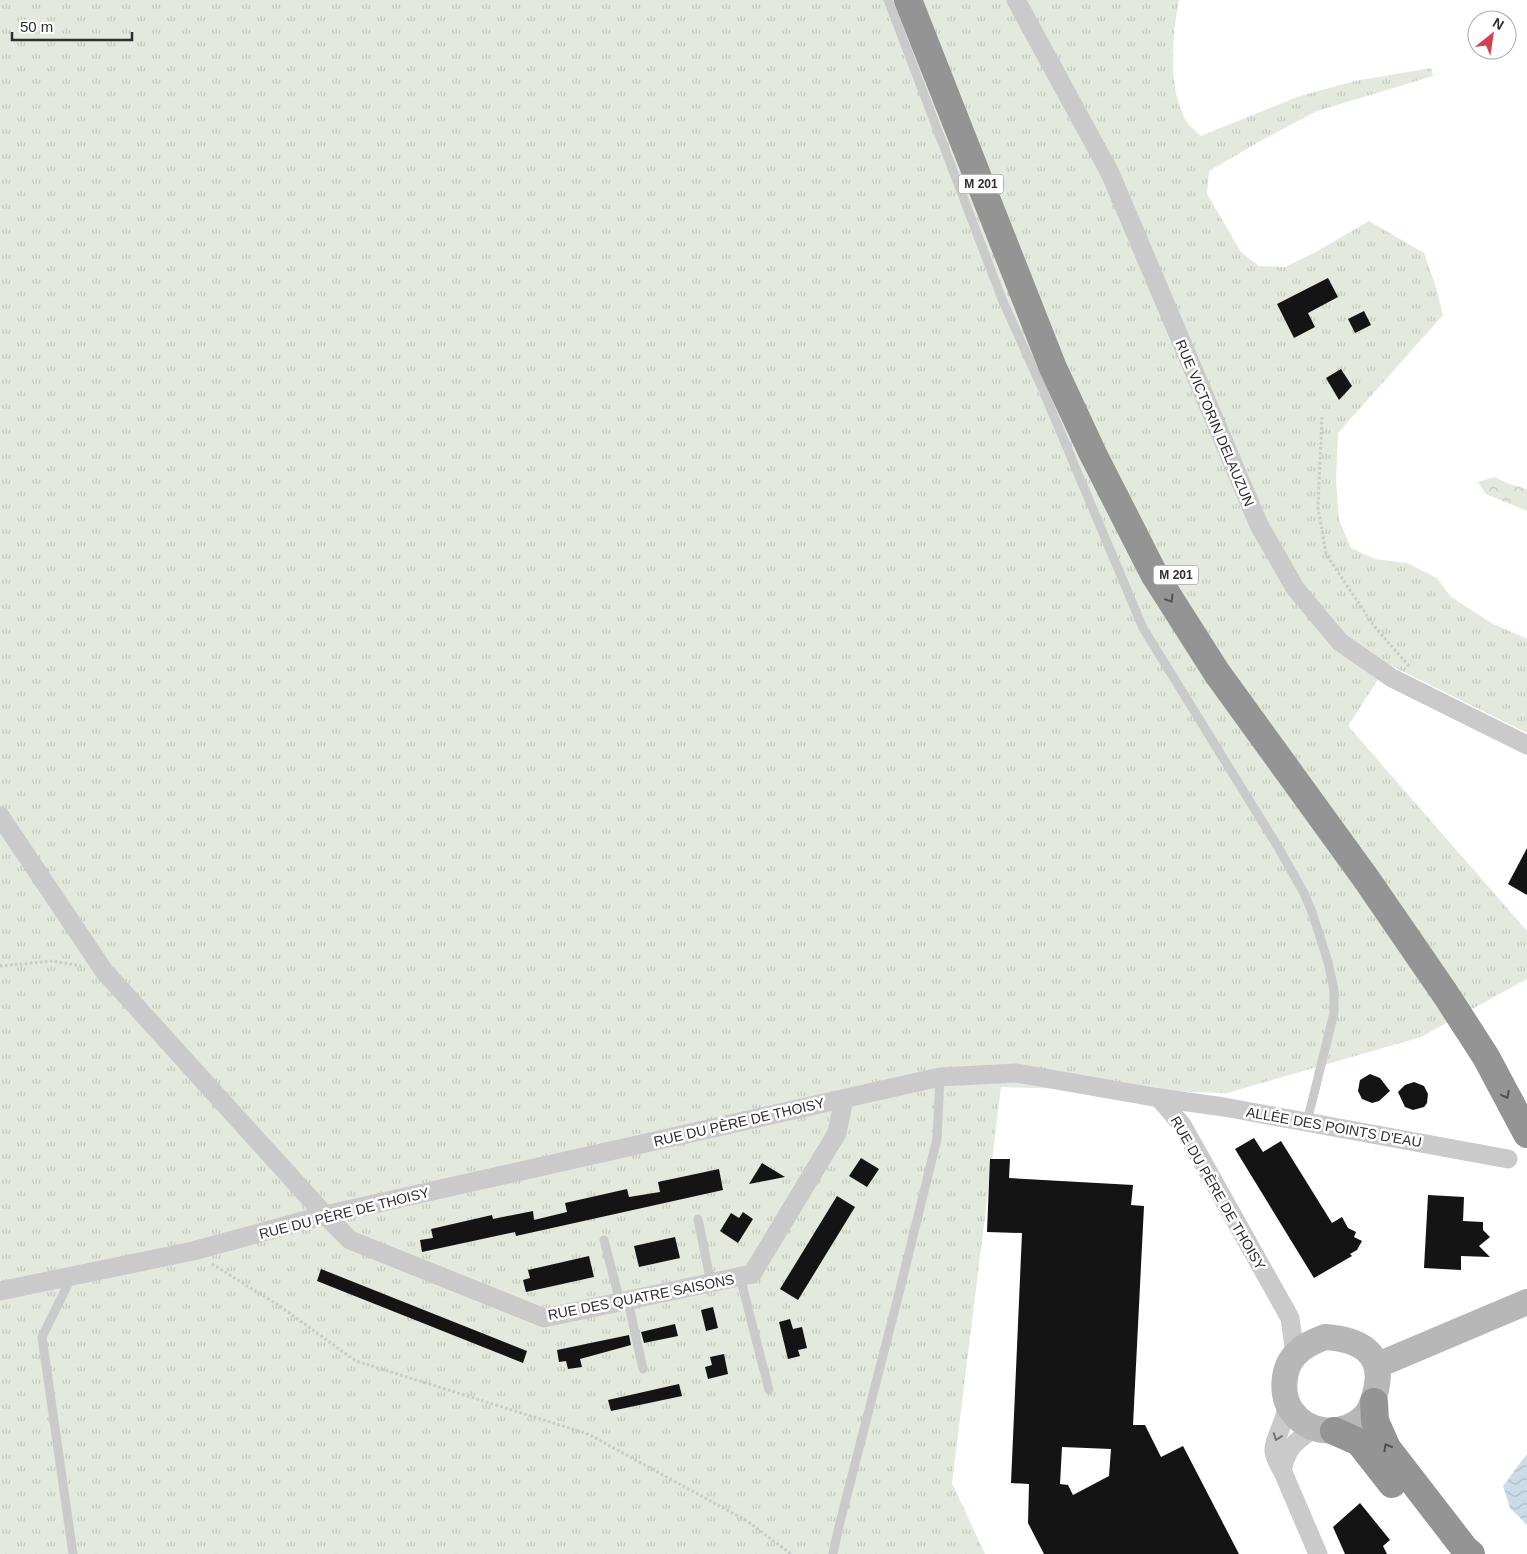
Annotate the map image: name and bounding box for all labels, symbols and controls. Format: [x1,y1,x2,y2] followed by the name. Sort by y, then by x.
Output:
[12,10,132,42] scale bar
[1467,10,1517,60] north arrow
[1490,14,1507,33] text: N
[20,18,53,35] text: 50 m
[958,174,1004,193] road number: M 201
[1173,337,1257,509] street label: RUE VICTORIN DELAUZUN
[1154,566,1198,584] road number: M 201
[1163,593,1173,602] one-way arrow
[1500,1090,1510,1099] one-way arrow
[652,1094,827,1149] street label: RUE DU PÈRE DE THOISY
[1245,1104,1423,1150] street label: ALLÉE DES POINTS D'EAU
[1167,1113,1269,1273] street label: RUE DU PÈRE DE THOISY
[257,1184,431,1242] street label: RUE DU PÈRE DE THOISY
[546,1271,736,1323] street label: RUE DES QUATRE SAISONS
[1273,1432,1283,1441] one-way arrow
[1384,1443,1394,1452] one-way arrow

